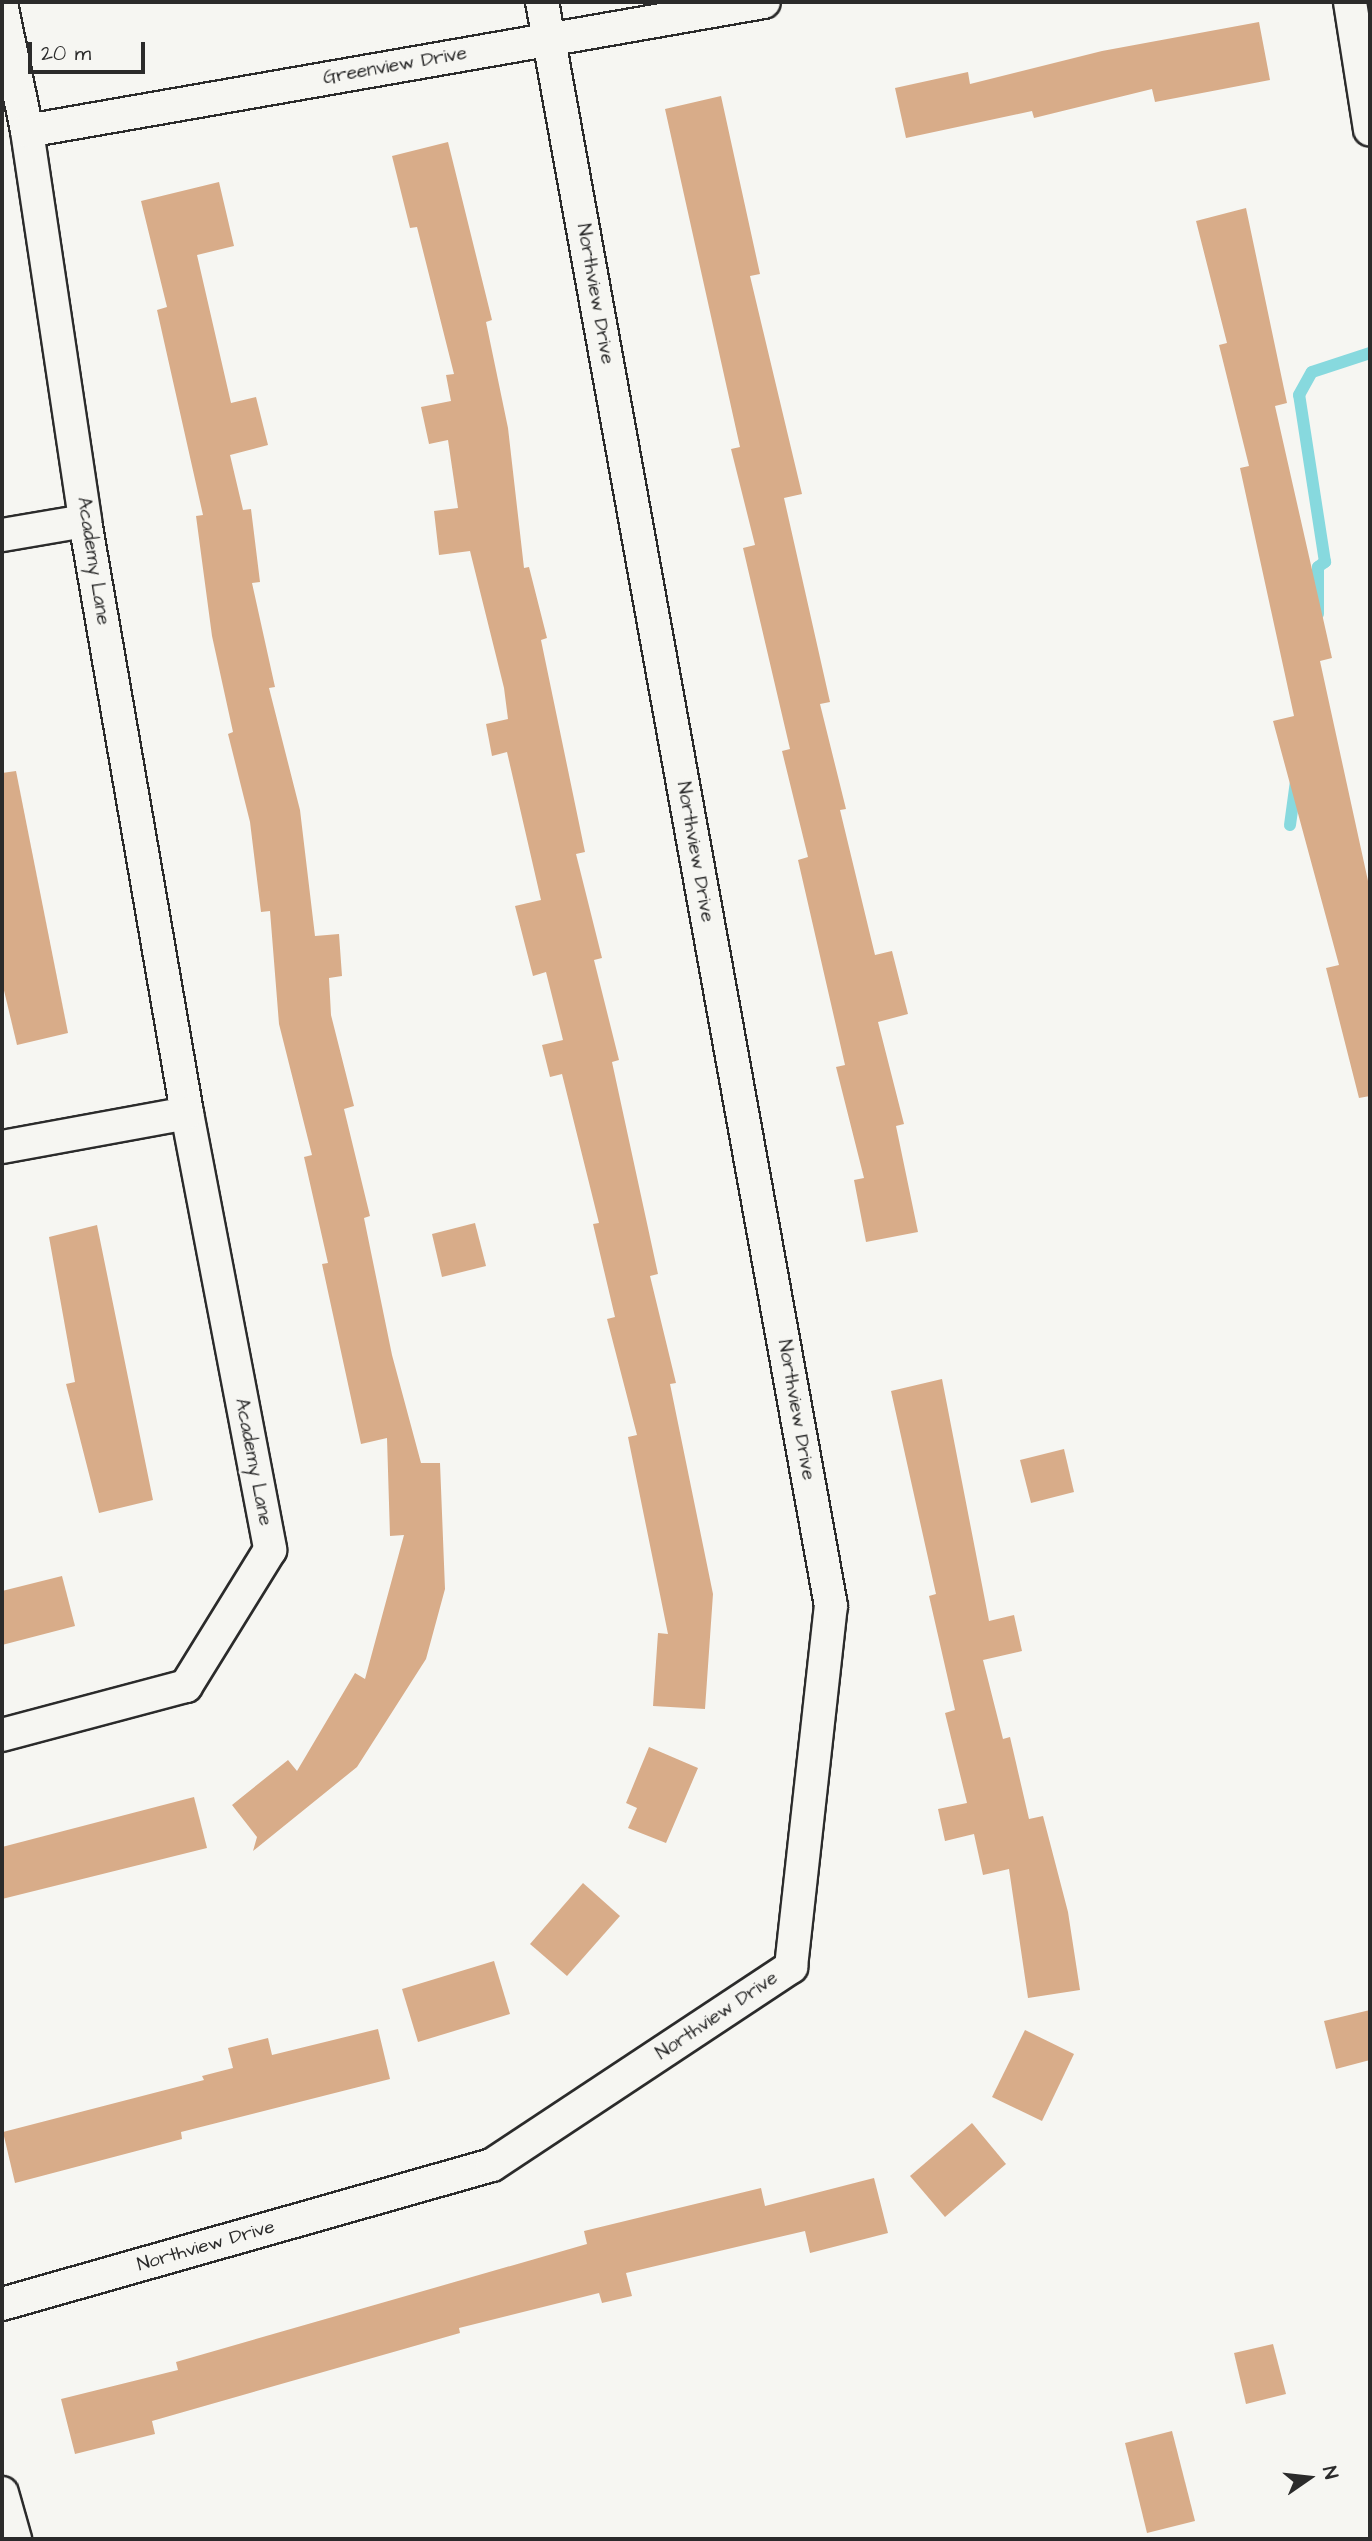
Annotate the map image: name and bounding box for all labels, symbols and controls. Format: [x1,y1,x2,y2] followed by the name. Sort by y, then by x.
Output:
[32,28,149,72] scale bar
[41,39,91,68] text: 20 m
[321,42,469,90] street label: Greenview Drive
[571,222,619,366] street label: Northview Drive
[72,495,114,627] street label: Academy Lane
[671,780,719,924] street label: Northview Drive
[772,1338,820,1482] street label: Northview Drive
[229,1396,277,1528] street label: Academy Lane
[652,1967,782,2065] street label: Northview Drive
[135,2215,277,2277] street label: Northview Drive
[1274,2443,1344,2513] north arrow
[1315,2464,1344,2482] text: N

